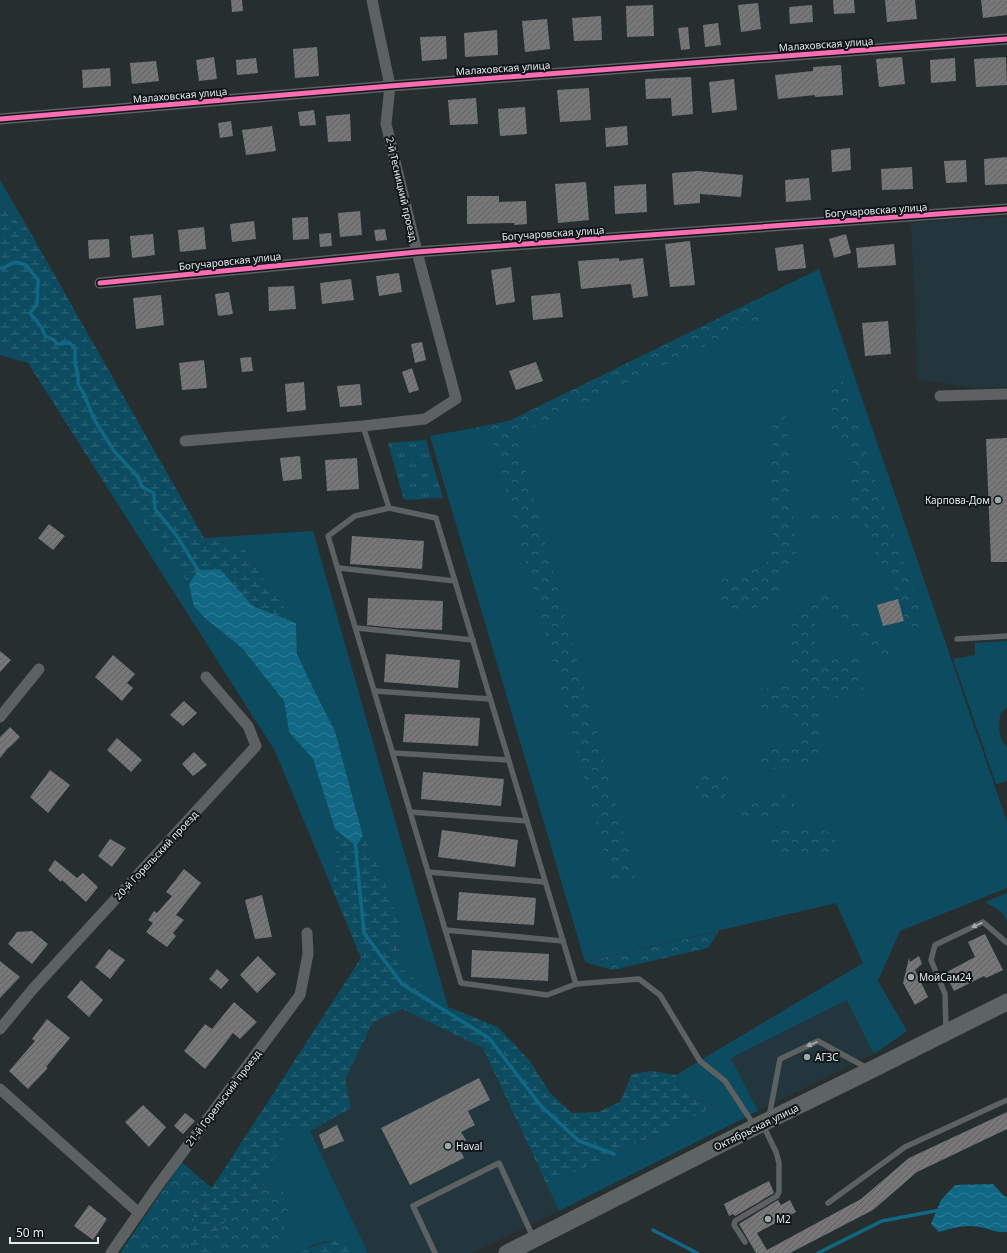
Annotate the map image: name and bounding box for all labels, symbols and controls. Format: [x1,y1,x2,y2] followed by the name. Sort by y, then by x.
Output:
[778,34,874,54] street label: Малаховская улица
[455,58,551,78] street label: Малаховская улица
[132,84,228,106] street label: Малаховская улица
[383,135,421,243] street label: 2-й Тесницкий проезд
[824,199,928,221] street label: Богучаровская улица
[501,222,605,244] street label: Богучаровская улица
[178,249,282,273] street label: Богучаровская улица
[925,493,990,507] place label: Карпова-Дом
[993,495,1003,505] marker: Карпова-Дом
[111,808,201,902] street label: 20-й Горельский проезд
[971,922,982,928] one-way arrow
[919,970,972,984] place label: МойСам24
[906,972,916,982] marker: МойСам24
[807,1041,818,1047] one-way arrow
[182,1047,264,1149] street label: 21-й Горельский проезд
[815,1050,839,1064] place label: АГЗС
[802,1052,812,1062] marker: АГЗС
[711,1100,801,1154] street label: Октябрьская улица
[456,1139,482,1153] place label: Haval
[443,1141,453,1151] marker: Haval
[776,1212,791,1226] place label: М2
[763,1214,773,1224] marker: М2
[10,1219,98,1245] scale bar
[16,1224,44,1241] text: 50 m

